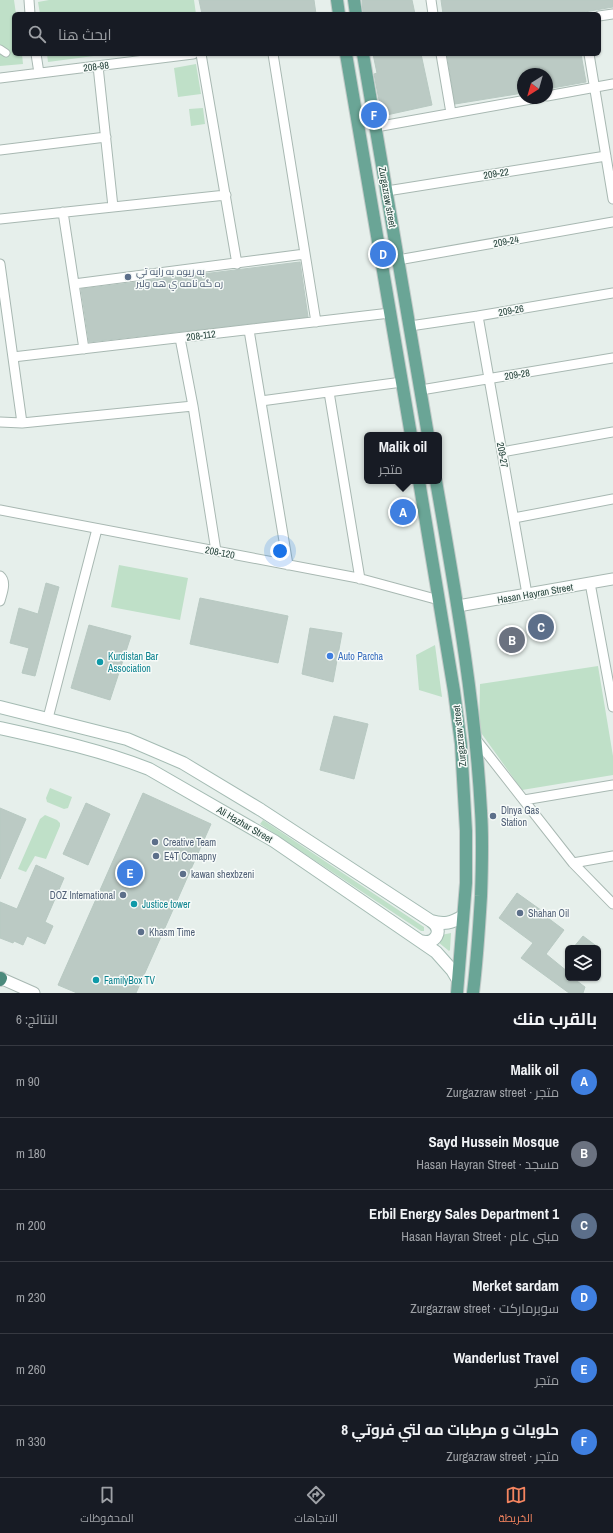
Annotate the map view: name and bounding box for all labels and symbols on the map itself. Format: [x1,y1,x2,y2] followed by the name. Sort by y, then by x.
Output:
[83,58,110,75] street label: 208-98
[517,68,553,104] north arrow
[361,100,387,130] pin: F
[482,165,510,182] street label: 209-22
[376,166,399,229] street label: Zurgazraw street
[492,233,520,250] street label: 209-24
[370,239,396,269] pin: D
[135,265,223,291] place label: به ريوه به رايه تي ره گه نامه ي هه ولير
[123,272,133,282] marker: به ريوه به رايه تي ره گه نامه ي هه ولير
[497,302,525,319] street label: 209-26
[186,327,217,344] street label: 208-112
[503,366,531,383] street label: 209-28
[494,441,511,469] street label: 209-27
[390,497,416,527] pin: A
[270,541,290,561] your location
[204,543,236,562] street label: 208-120
[496,580,575,607] street label: Hasan Hayran Street
[528,612,554,642] pin: C
[499,625,525,655] pin: B
[107,650,158,675] place label: Kurdistan Bar Association
[337,650,384,663] place label: Auto Parcha
[325,651,335,661] marker: Auto Parcha
[95,657,105,667] marker: Kurdistan Bar Association
[450,704,469,767] street label: Zurgazraw street
[214,803,276,846] street label: Ali Hazhar Street
[501,804,539,829] place label: Dlnya Gas Station
[488,811,498,821] marker: Dlnya Gas Station
[163,836,216,849] place label: Creative Team
[150,837,160,847] marker: Creative Team
[164,850,217,863] place label: E4T Comapny
[151,851,161,861] marker: E4T Comapny
[117,858,143,888] pin: E
[191,868,254,881] place label: kawan shexbzeni
[178,869,188,879] marker: kawan shexbzeni
[50,889,115,902] place label: DOZ International
[118,890,128,900] marker: DOZ International
[142,898,191,911] place label: Justice tower
[129,899,139,909] marker: Justice tower
[528,907,569,920] place label: Shahan Oil
[515,908,525,918] marker: Shahan Oil
[149,926,196,939] place label: Khasm Time
[136,927,146,937] marker: Khasm Time
[104,974,155,987] place label: FamilyBox TV
[91,975,101,985] marker: FamilyBox TV

